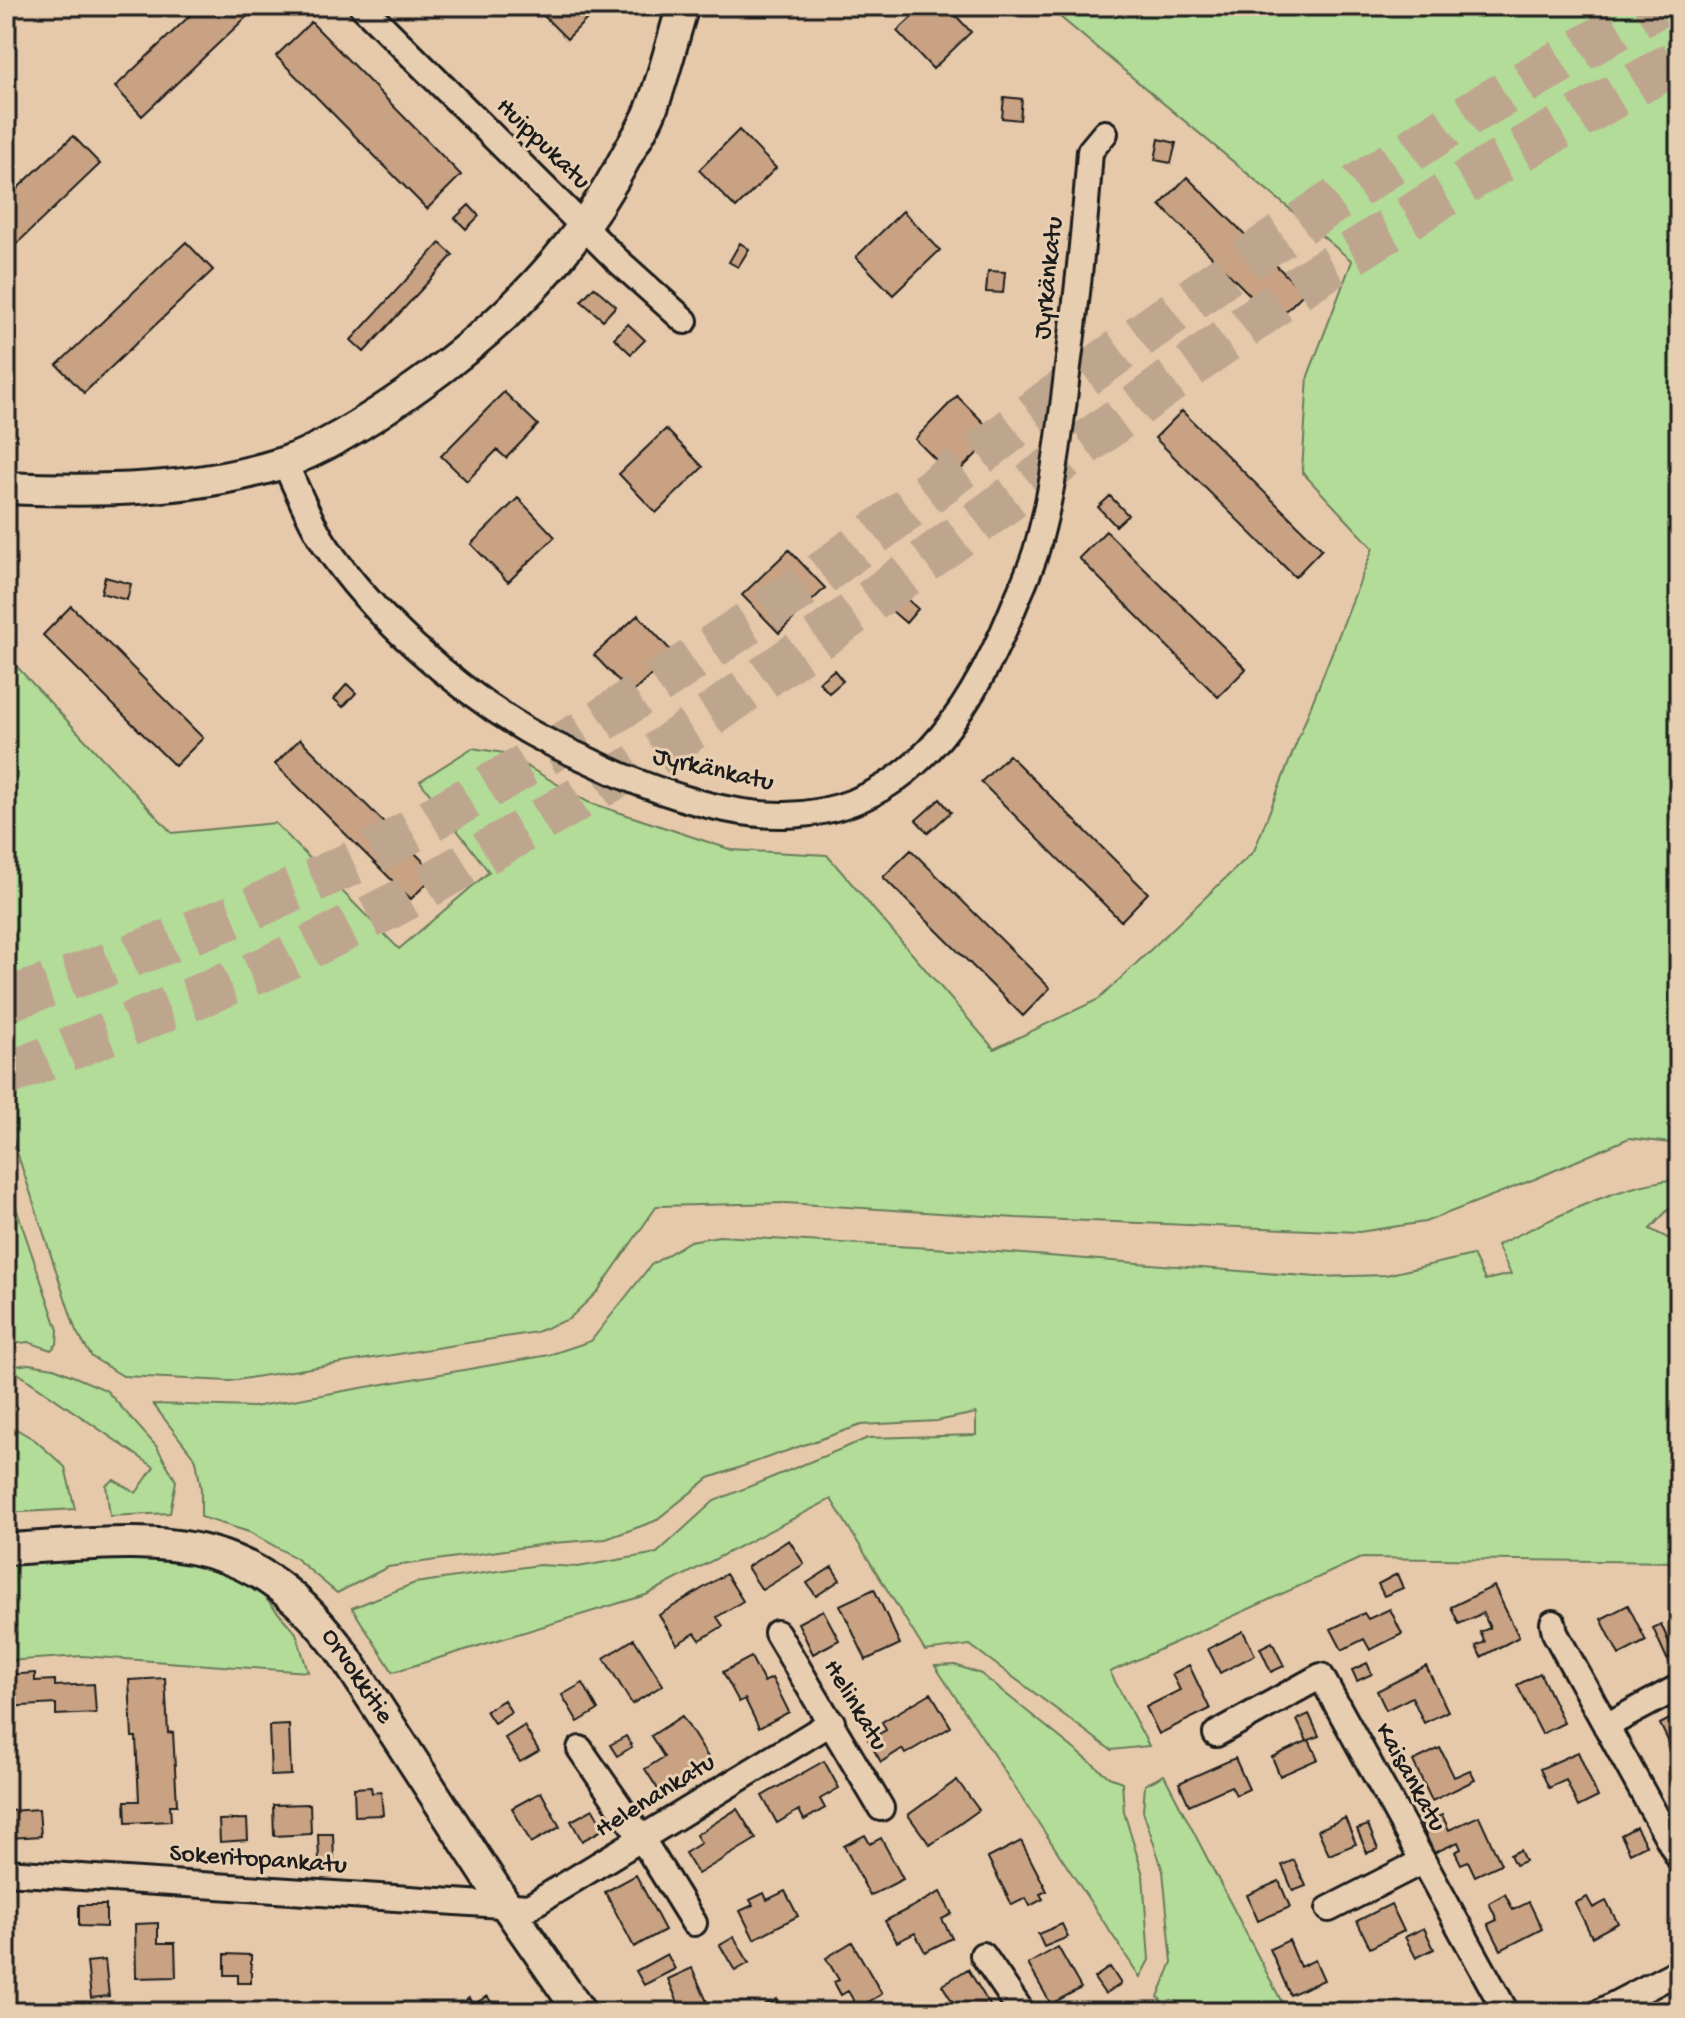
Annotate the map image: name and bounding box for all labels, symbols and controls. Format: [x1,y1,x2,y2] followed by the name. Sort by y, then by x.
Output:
[488,92,596,198] street label: Huippukatu
[1028,215,1072,341] street label: Jyrkänkatu
[650,742,776,800] street label: Jyrkänkatu
[313,1623,399,1731] street label: Orvokkitie
[815,1655,893,1757] street label: Helinkatu
[1366,1718,1452,1838] street label: Kaisankatu
[590,1748,722,1846] street label: Helenankatu
[168,1839,348,1883] street label: Sokeritopankatu

